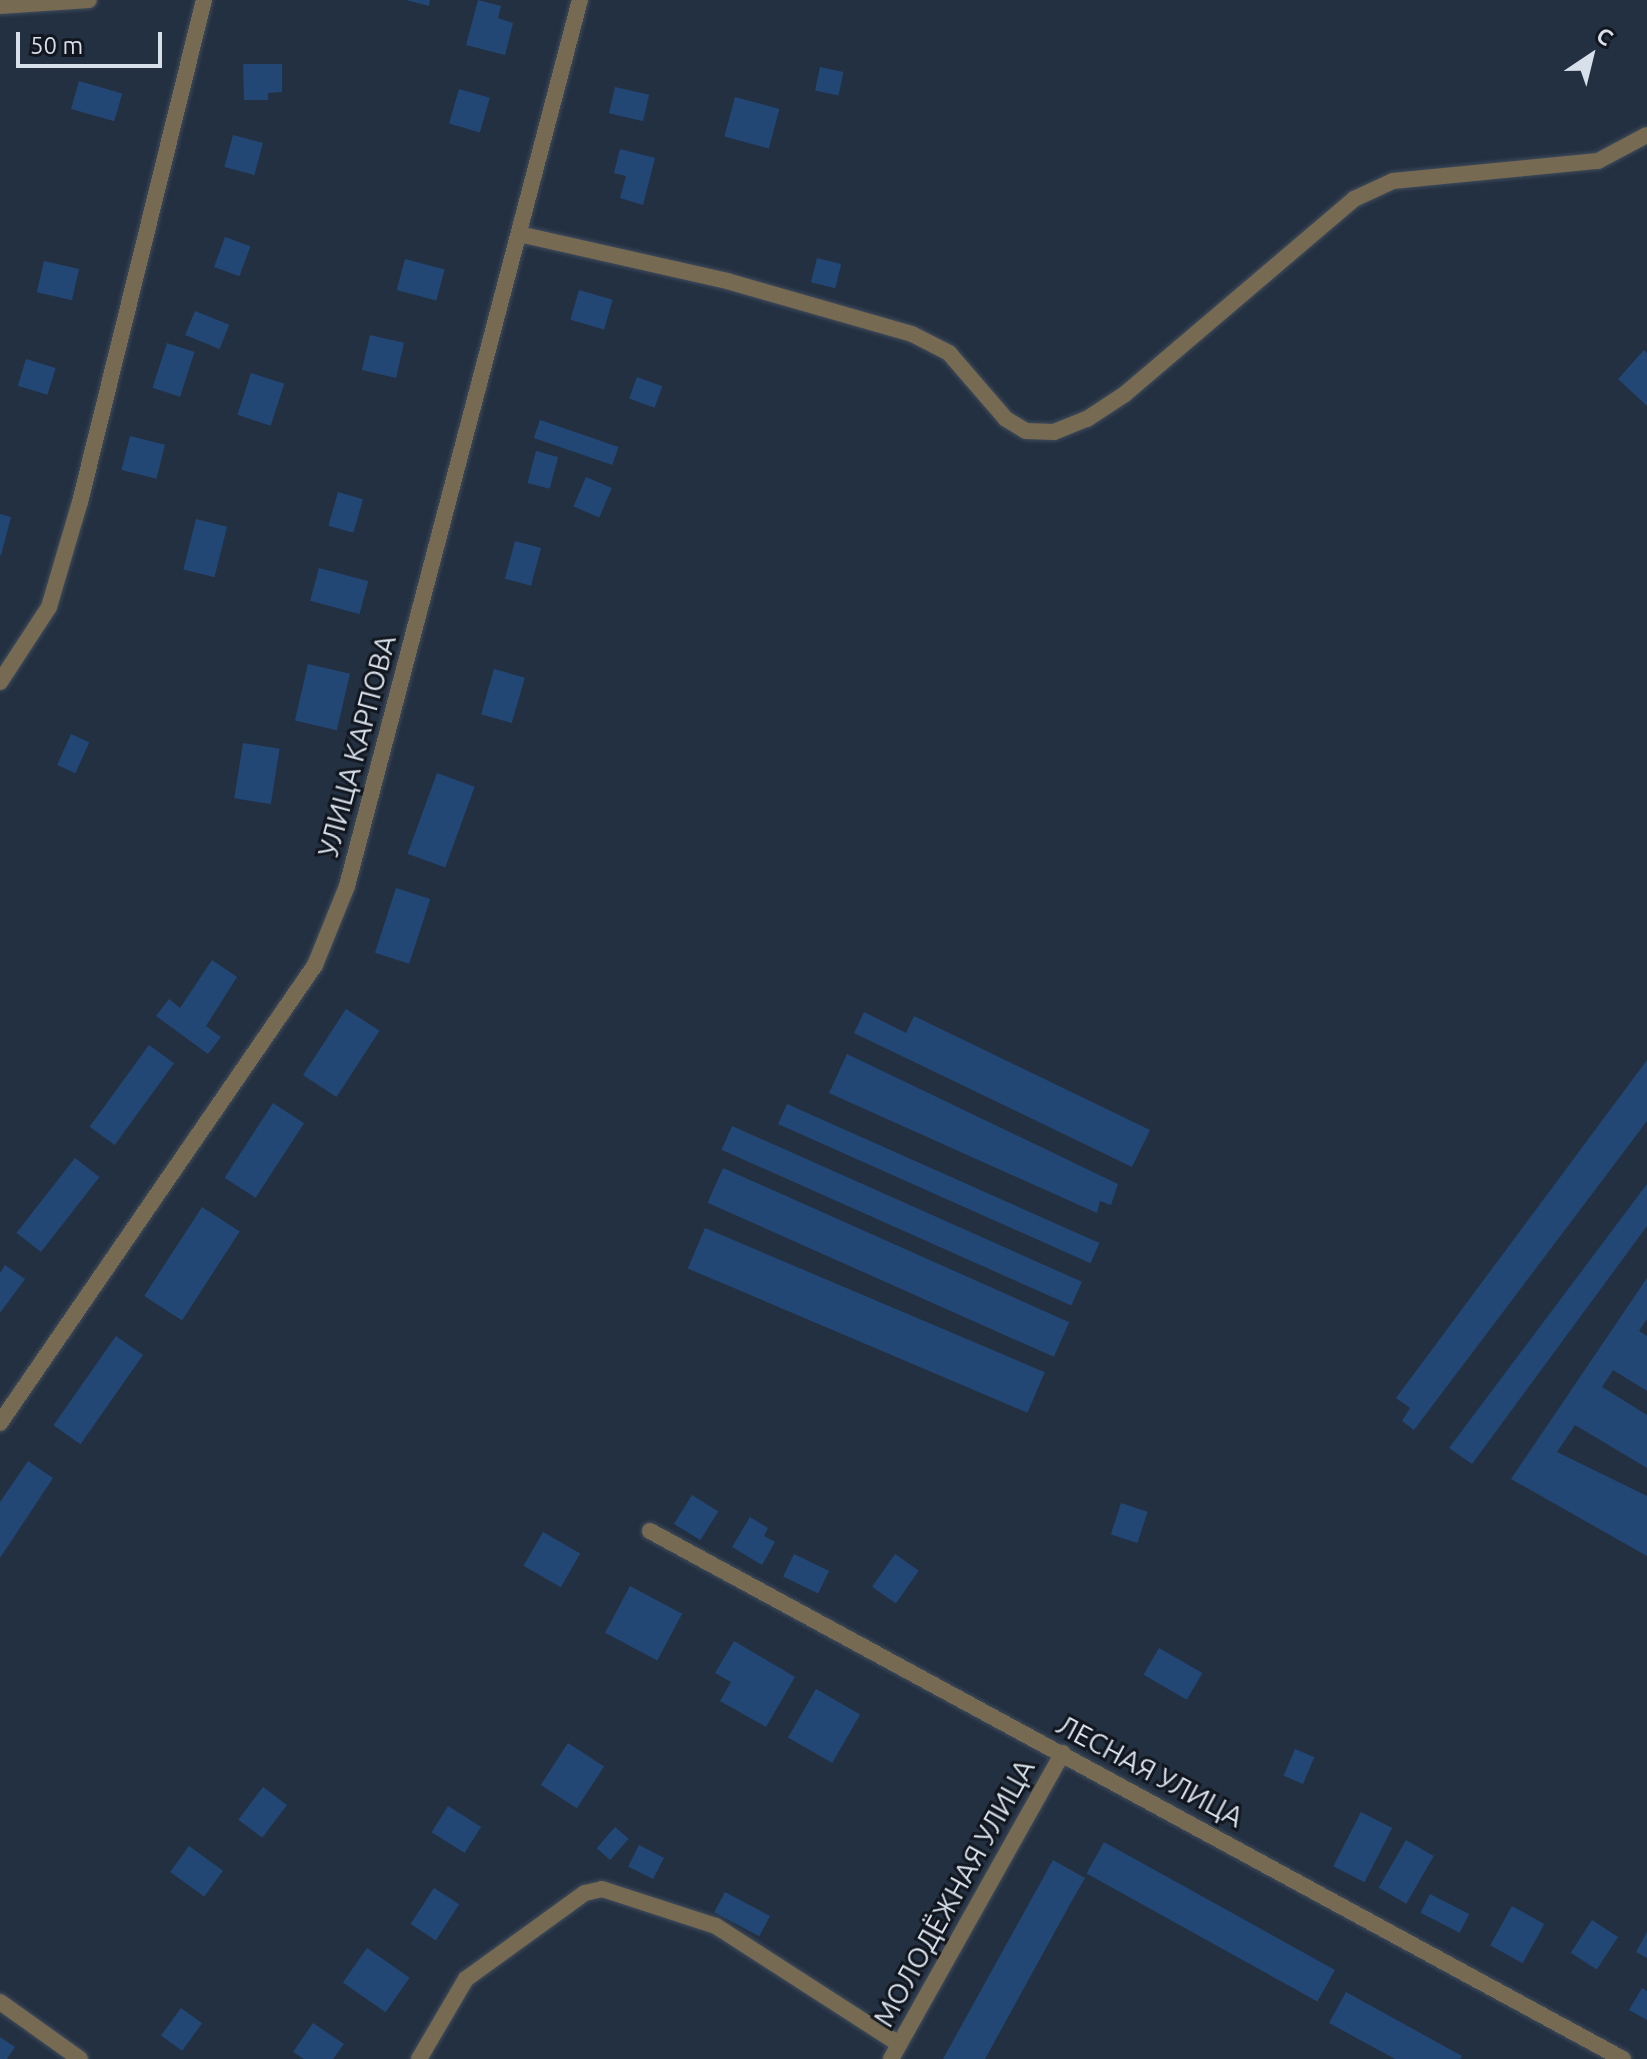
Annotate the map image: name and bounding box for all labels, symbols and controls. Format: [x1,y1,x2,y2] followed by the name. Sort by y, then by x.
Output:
[20,16,166,66] scale bar
[1551,16,1631,96] north arrow
[1592,22,1618,50] text: С
[30,32,83,59] text: 50 m
[311,631,403,861] street label: УЛИЦА КАРПОВА
[1051,1708,1249,1834] street label: ЛЕСНАЯ УЛИЦА
[867,1754,1041,2032] street label: МОЛОДЁЖНАЯ УЛИЦА

